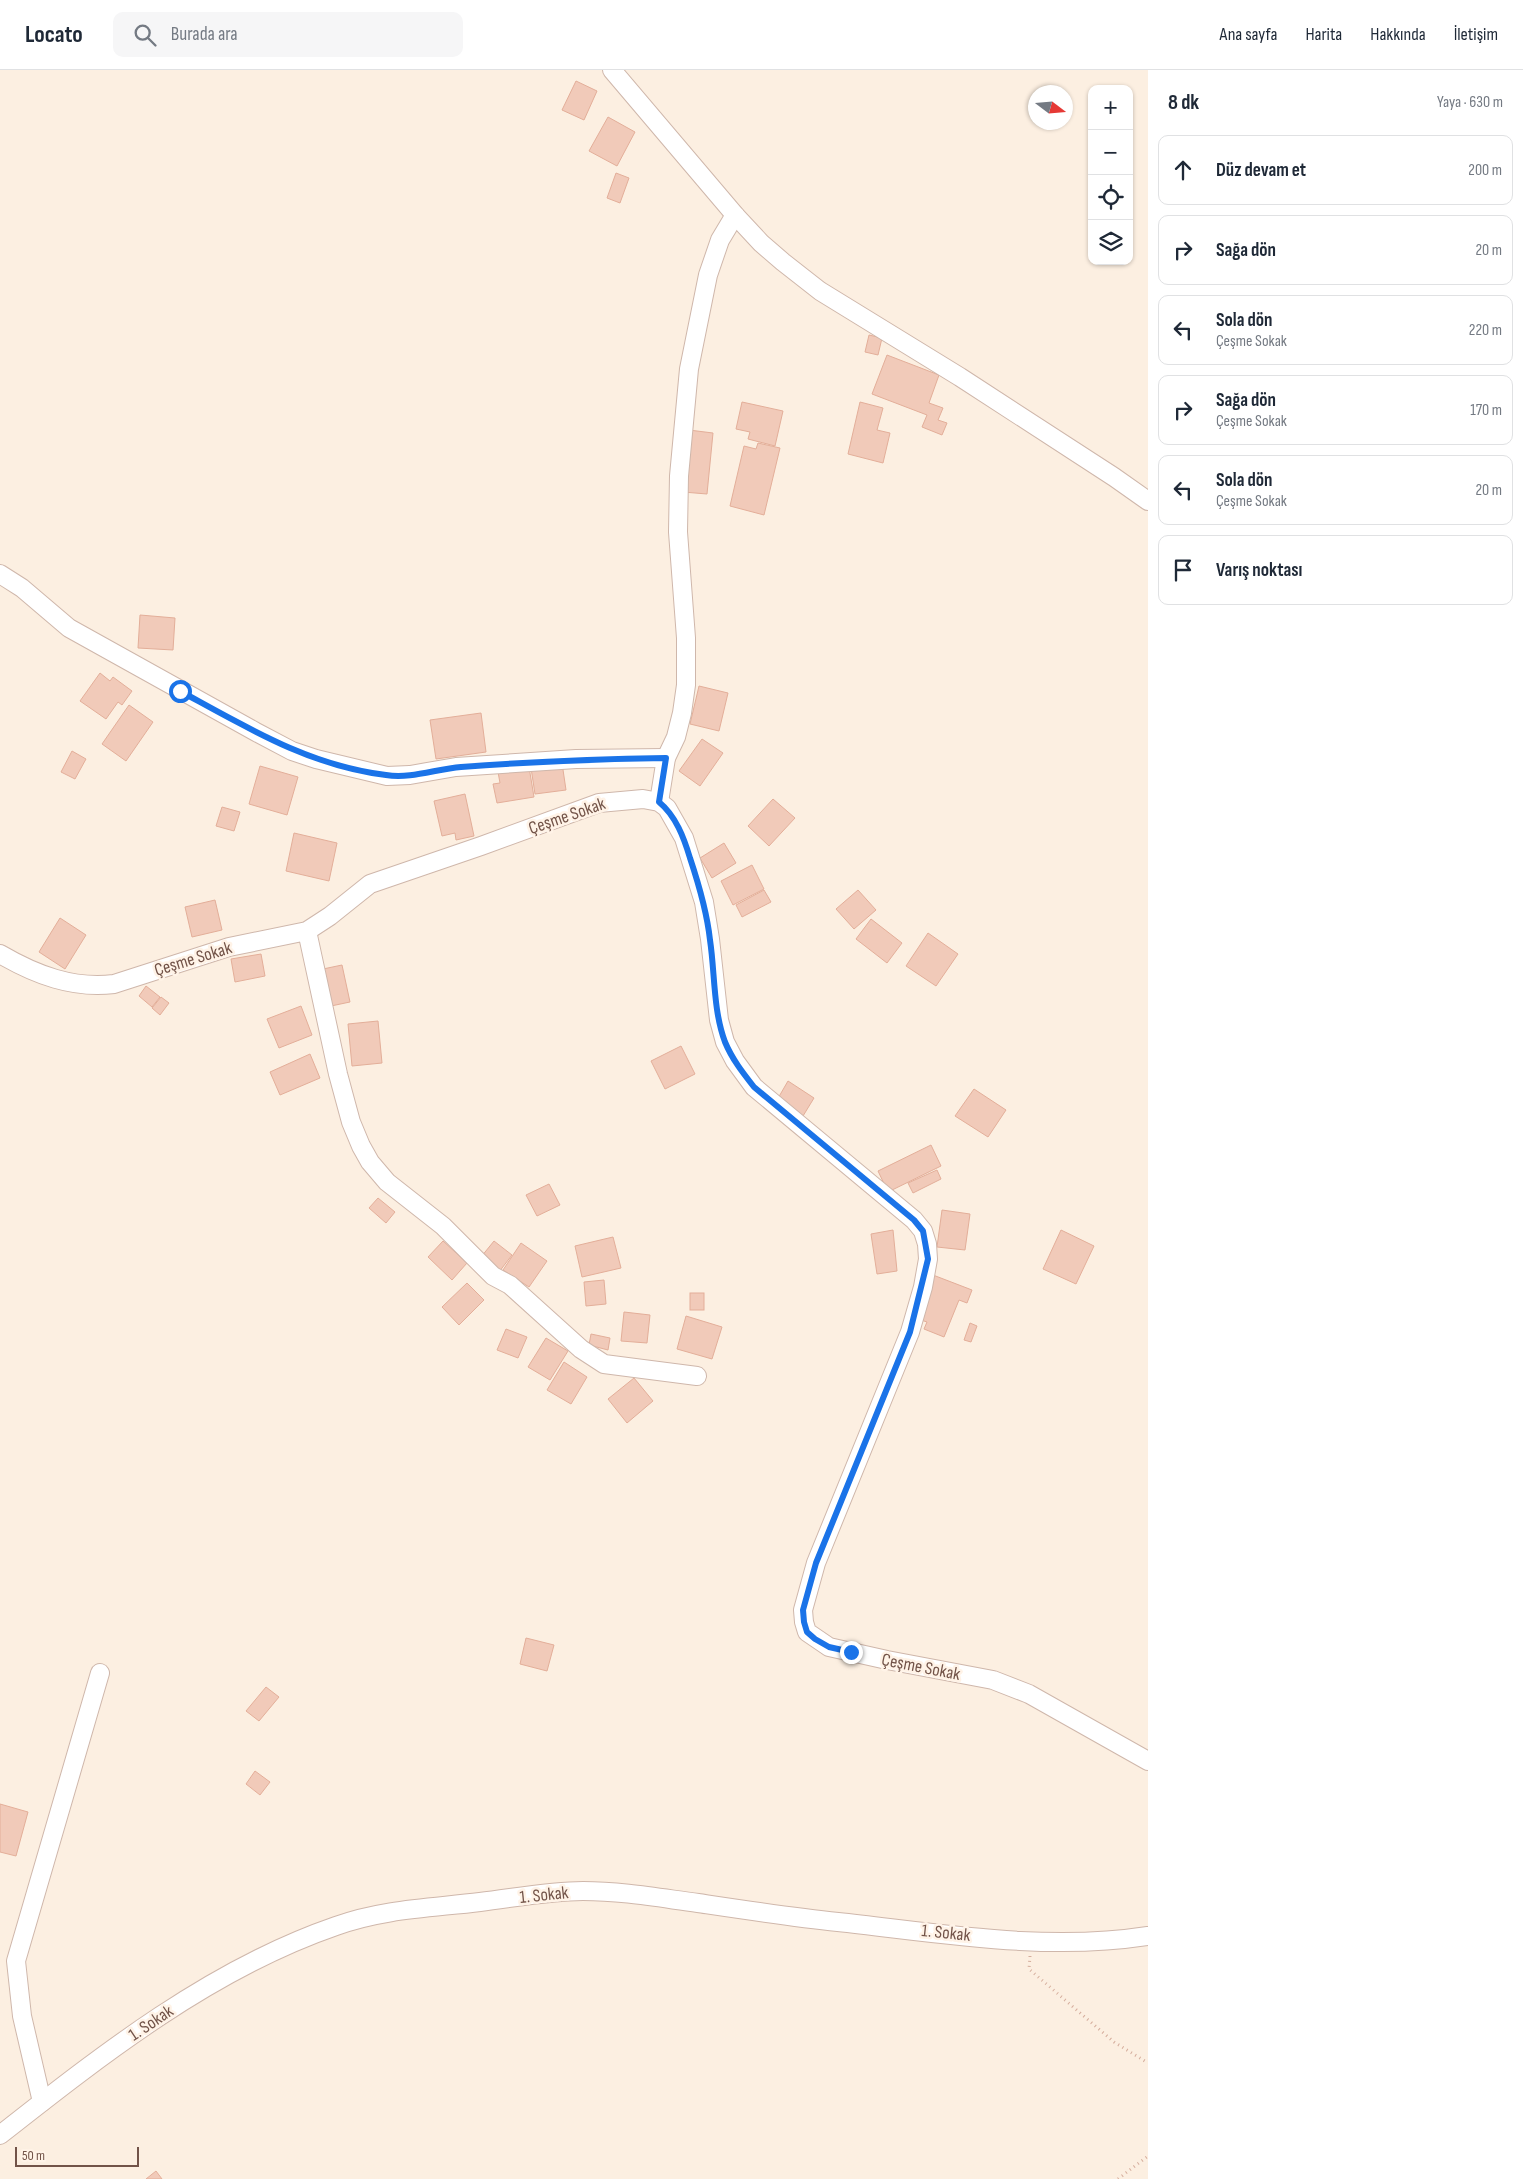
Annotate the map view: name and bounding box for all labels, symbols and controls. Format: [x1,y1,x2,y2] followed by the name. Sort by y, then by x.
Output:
[113,12,463,57] search box
[25,20,83,49] text: Locato
[131,21,159,49] icon: search
[171,23,238,46] text: Burada ara
[1220,24,1277,45] text: Ana sayfa
[1305,24,1342,45] text: Harita
[1370,24,1426,45] text: Hakkında
[1454,24,1498,45] text: İletişim
[1028,85,1073,130] north arrow
[1088,85,1133,265] map controls
[1088,85,1133,130] button: +
[1168,90,1199,115] text: 8 dk
[1437,93,1503,112] text: Yaya · 630 m
[1088,130,1133,175] button: −
[1169,156,1197,184] icon: ahead
[1216,159,1306,182] text: Düz devam et
[1468,161,1502,180] text: 200 m
[1088,175,1133,220] button: locate
[1088,220,1133,265] button: layers
[1169,236,1197,264] icon: right
[1216,239,1276,262] text: Sağa dön
[1475,241,1502,260] text: 20 m
[1216,309,1272,332] text: Sola dön
[1169,316,1197,344] icon: left
[1469,321,1502,340] text: 220 m
[1216,332,1287,351] text: Çeşme Sokak
[1216,389,1276,412] text: Sağa dön
[1169,396,1197,424] icon: right
[1470,401,1502,420] text: 170 m
[1216,412,1287,431] text: Çeşme Sokak
[1216,469,1272,492] text: Sola dön
[1169,476,1197,504] icon: left
[1475,481,1502,500] text: 20 m
[1216,492,1287,511] text: Çeşme Sokak
[1169,556,1197,584] icon: arrive
[1216,559,1302,582] text: Varış noktası
[169,680,192,703] route start
[526,793,608,839] street label: Çeşme Sokak
[152,937,234,981] street label: Çeşme Sokak
[840,1641,863,1664] route end
[880,1649,962,1685] street label: Çeşme Sokak
[519,1882,570,1908] street label: 1. Sokak
[921,1920,972,1946] street label: 1. Sokak
[125,2001,177,2045] street label: 1. Sokak
[15,2144,139,2167] scale bar
[22,2147,45,2164] text: 50 m

